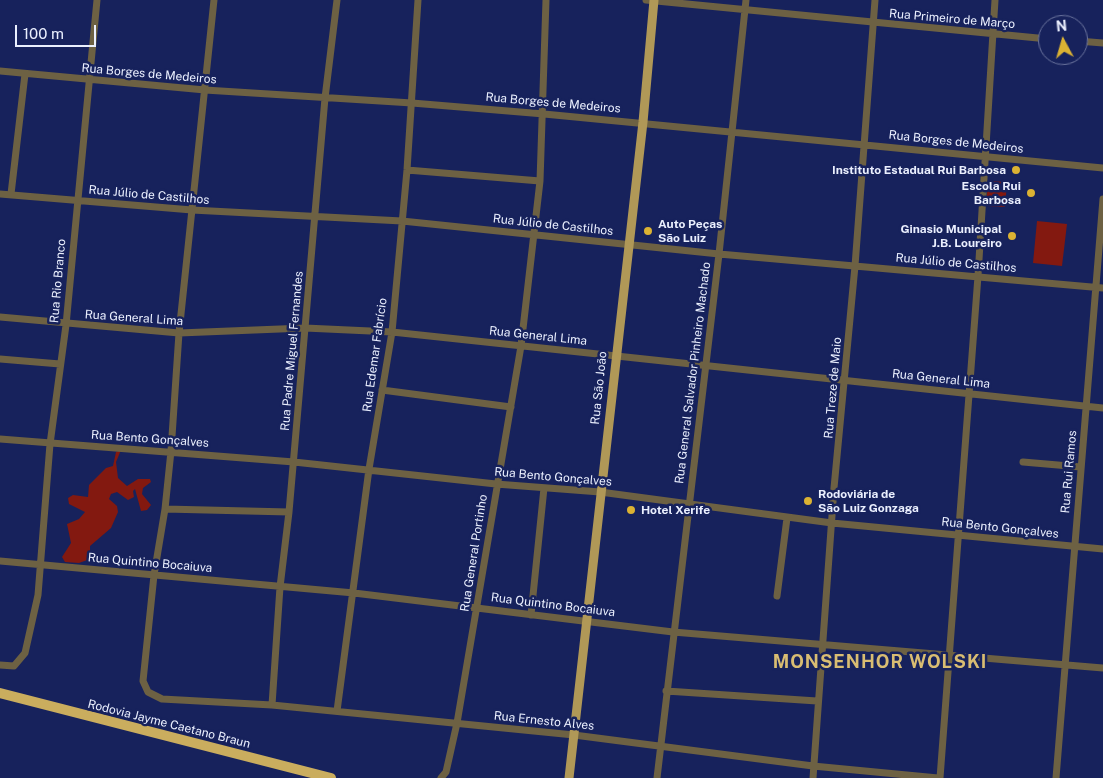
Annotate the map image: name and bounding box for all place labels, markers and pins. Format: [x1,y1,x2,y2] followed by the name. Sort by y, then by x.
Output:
[832,163,1006,177] place label: Instituto Estadual Rui Barbosa
[1010,164,1022,176] marker: Instituto Estadual Rui Barbosa
[962,179,1021,207] place label: Escola Rui Barbosa
[1025,187,1037,199] marker: Escola Rui Barbosa
[658,217,722,245] place label: Auto Peças São Luiz
[900,222,1002,250] place label: Ginasio Municipal J.B. Loureiro
[642,225,654,237] marker: Auto Peças São Luiz
[1006,230,1018,242] marker: Ginasio Municipal J.B. Loureiro
[818,487,919,515] place label: Rodoviária de São Luiz Gonzaga
[802,495,814,507] marker: Rodoviária de São Luiz Gonzaga
[641,503,710,517] place label: Hotel Xerife
[625,504,637,516] marker: Hotel Xerife

